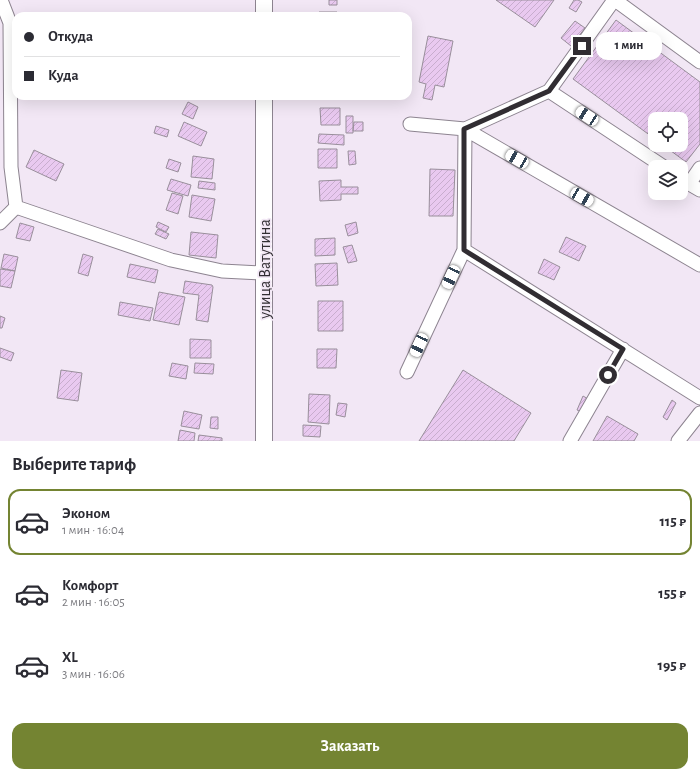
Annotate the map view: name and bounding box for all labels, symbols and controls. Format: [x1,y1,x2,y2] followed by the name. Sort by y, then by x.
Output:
[48,29,93,44] text: Откуда
[596,32,662,60] callout: 1 мин
[573,37,591,55] route end
[615,39,644,52] text: 1 мин
[48,68,79,83] text: Куда
[574,104,600,128] car
[648,112,688,200] map controls
[648,112,688,152] button: locate
[504,148,530,170] car
[648,160,688,200] button: layers
[569,186,595,208] car
[257,219,274,320] street label: улица Ватутина
[440,264,462,290] car
[408,332,430,358] car
[599,366,617,384] route start
[12,456,136,474] text: Выберите тариф
[14,504,50,540] icon: car
[62,506,110,521] text: Эконом
[659,514,686,529] text: 115 ₽
[62,524,124,537] text: 1 мин · 16:04
[14,576,50,612] icon: car
[62,578,118,593] text: Комфорт
[658,586,686,601] text: 155 ₽
[62,596,125,609] text: 2 мин · 16:05
[14,648,50,684] icon: car
[62,650,78,665] text: XL
[658,658,686,673] text: 195 ₽
[62,668,125,681] text: 3 мин · 16:06
[12,723,688,769] button: Заказать

